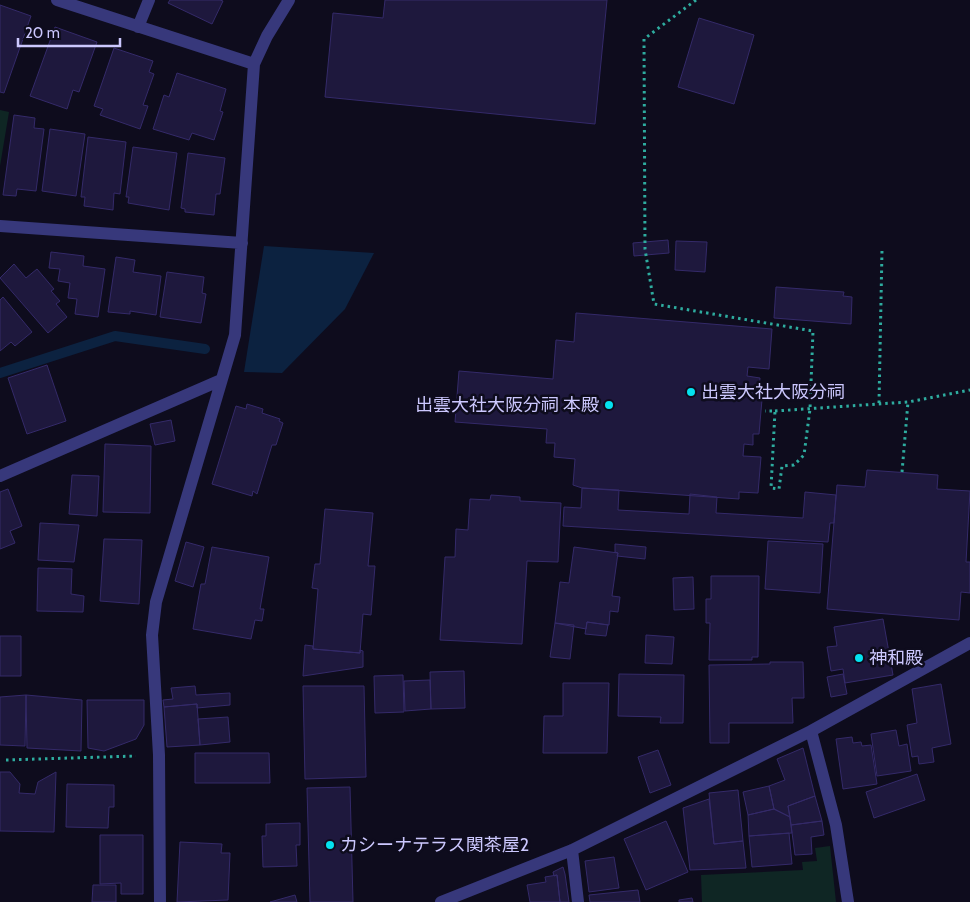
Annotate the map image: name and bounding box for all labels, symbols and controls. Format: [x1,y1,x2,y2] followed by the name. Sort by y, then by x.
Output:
[18,15,120,47] scale bar
[25,24,60,42] text: 20 m
[701,381,845,403] place label: 出雲大社大阪分祠
[685,386,697,398] marker: 出雲大社大阪分祠
[415,394,599,416] place label: 出雲大社大阪分祠 本殿
[603,399,615,411] marker: 出雲大社大阪分祠 本殿
[869,647,923,669] place label: 神和殿
[853,652,865,664] marker: 神和殿
[340,834,529,856] place label: カシーナテラス関茶屋2
[324,839,336,851] marker: カシーナテラス関茶屋2

